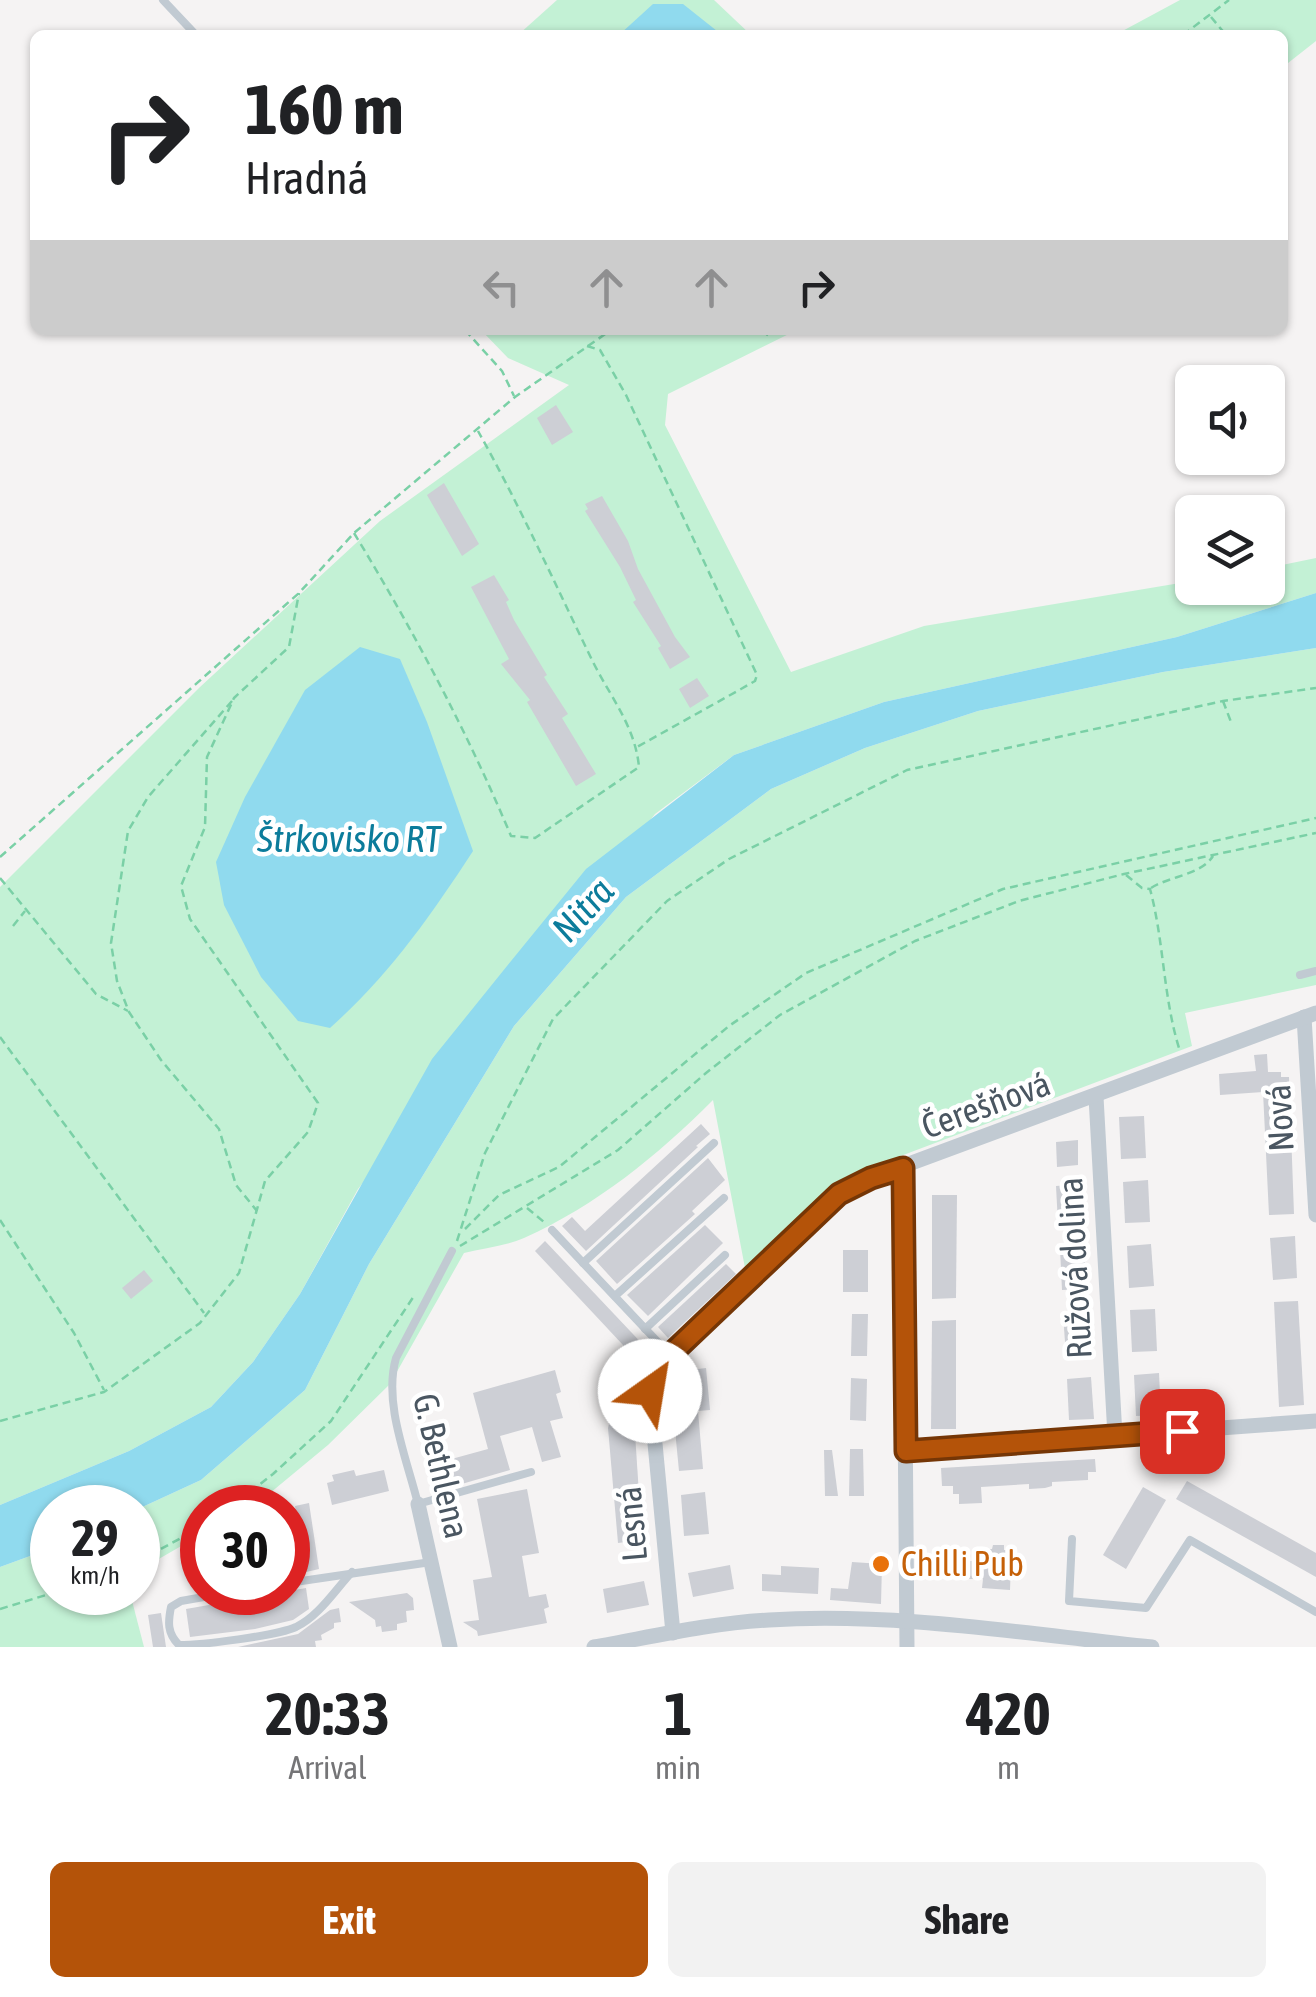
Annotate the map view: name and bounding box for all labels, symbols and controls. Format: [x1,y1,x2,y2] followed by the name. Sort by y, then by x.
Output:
[245,69,404,149] text: 160 m
[80,70,210,200] icon: right
[245,152,369,204] text: Hradná
[474,260,529,315] icon: left
[579,260,634,315] icon: ahead
[684,260,739,315] icon: ahead
[789,260,844,315] icon: right
[1175,365,1285,605] map controls
[1175,365,1285,475] button: sound
[1175,495,1285,605] button: layers
[256,817,442,860] water label: Štrkovisko RT
[543,869,622,950] water label: Nitra
[916,1062,1055,1146] street label: Čerešňová
[1257,1083,1301,1153] street label: Nová
[1049,1176,1099,1360] street label: Ružová dolina
[598,1339,702,1443] position arrow
[1140,1389,1225,1474] pin
[406,1390,478,1542] street label: G. Bethlena
[1155,1404,1210,1459] icon: arrive
[180,1485,310,1615] speed limit sign: 30
[608,1485,654,1563] street label: Lesná
[71,1509,118,1567] text: 29
[901,1543,1024,1583] place label: Chilli Pub
[870,1553,892,1575] marker: Chilli Pub
[70,1561,120,1589] text: km/h
[265,1679,390,1748] text: 20:33
[664,1679,692,1748] text: 1
[966,1679,1051,1748] text: 420
[288,1749,367,1786] text: Arrival
[655,1749,701,1786] text: min
[997,1749,1020,1786] text: m
[50,1862,648,1977] button: Exit
[668,1862,1266,1977] button: Share

